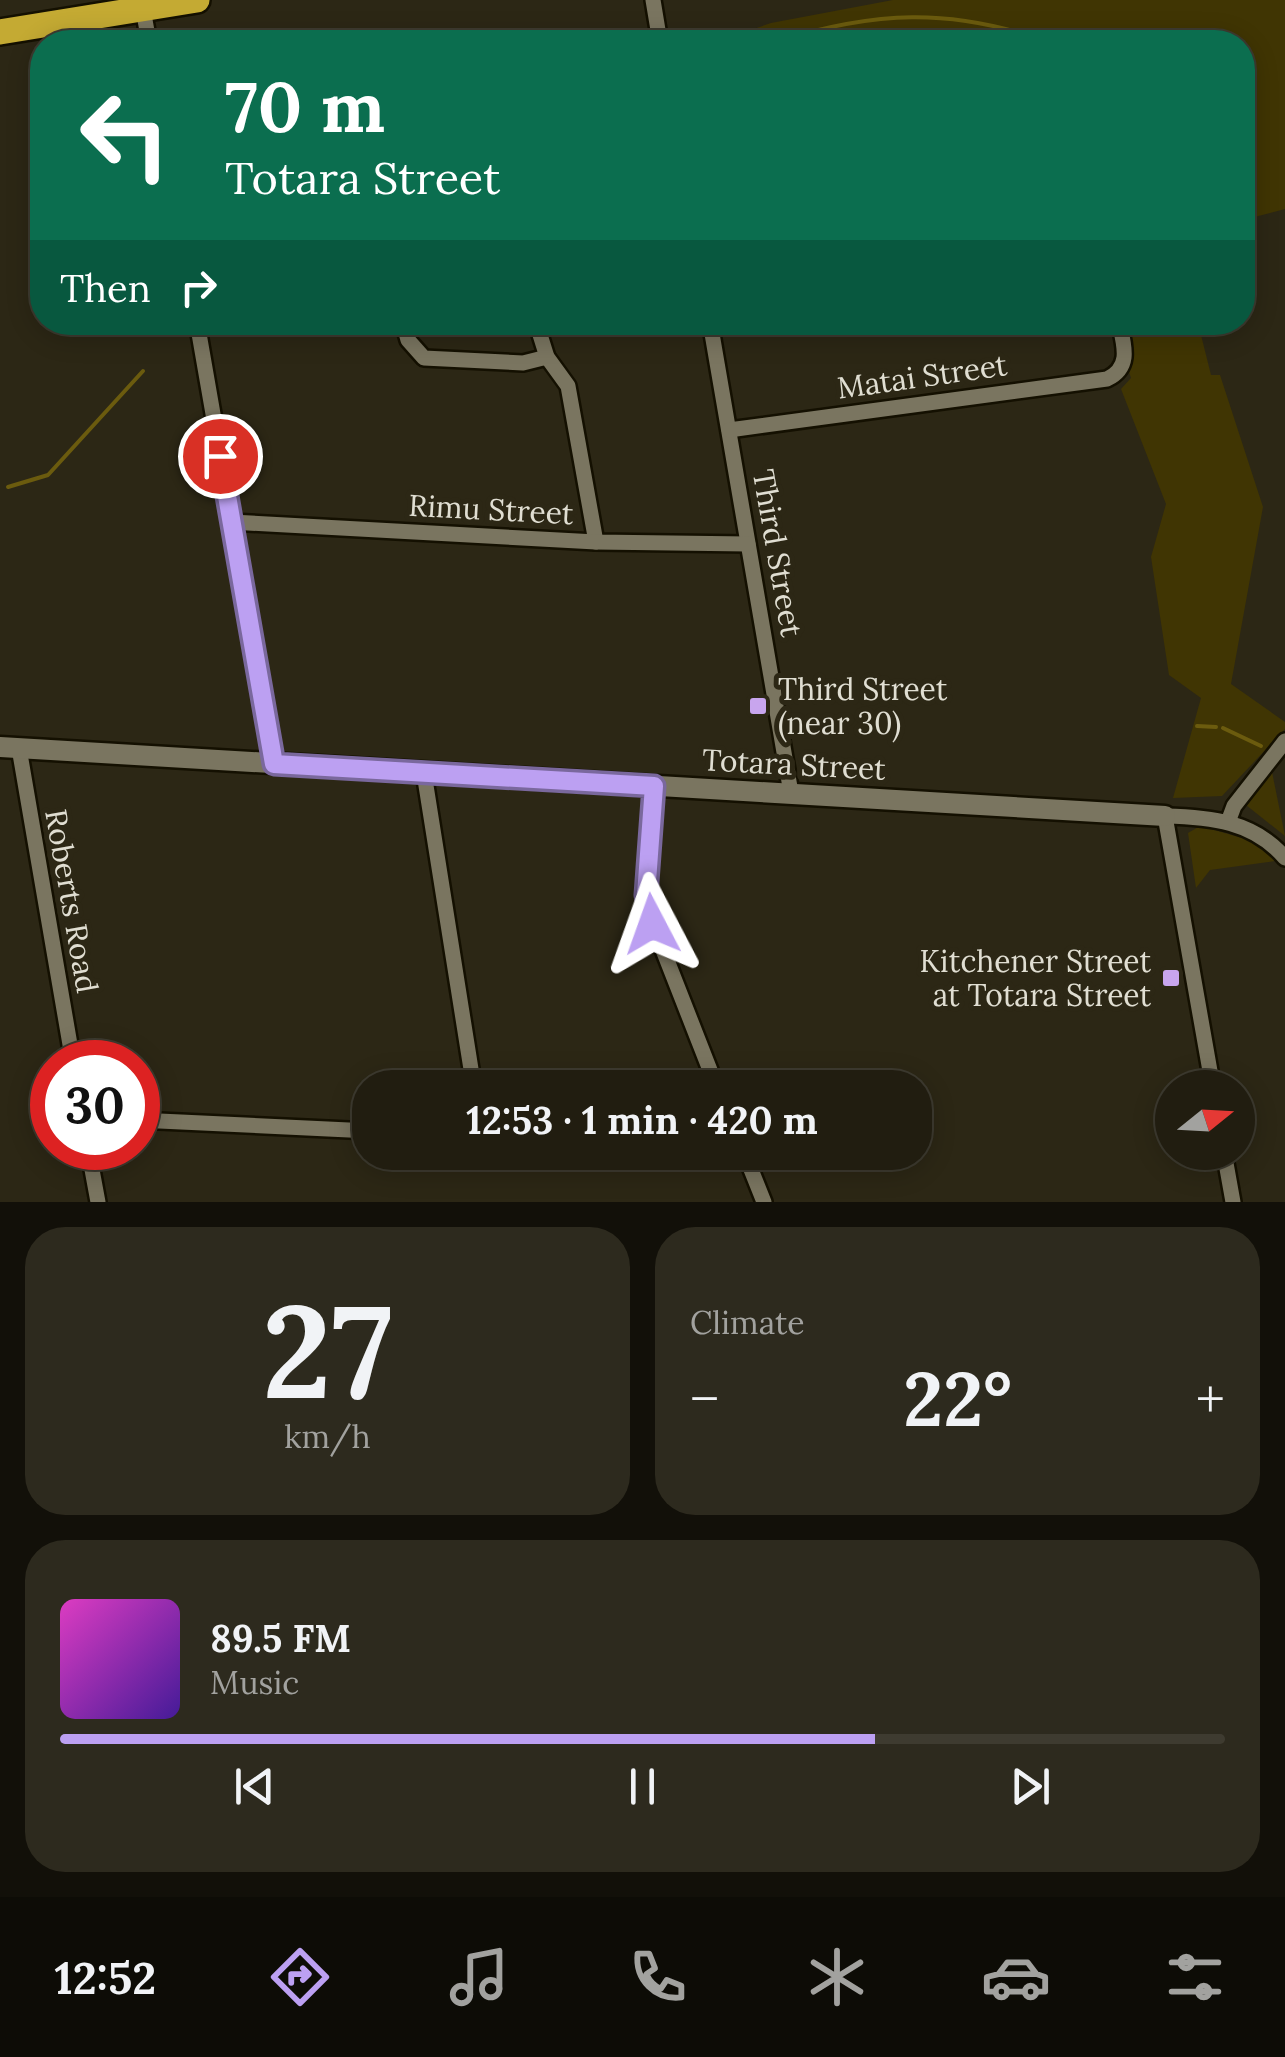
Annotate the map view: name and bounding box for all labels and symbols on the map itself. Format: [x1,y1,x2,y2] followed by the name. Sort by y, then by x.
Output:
[835,345,1010,407] street label: Matai Street
[178,414,263,499] pin
[745,466,811,640] street label: Third Street
[408,486,575,532] street label: Rimu Street
[778,670,948,743] place label: Third Street (near 30)
[747,695,769,717] marker: Third Street (near 30)
[701,740,887,788] street label: Totara Street
[37,806,107,996] street label: Roberts Road
[600,872,704,976] position arrow
[919,942,1151,1014] place label: Kitchener Street at Totara Street
[1160,967,1182,989] marker: Kitchener Street at Totara Street
[30,1040,160,1170] speed limit sign: 30
[1155,1070,1255,1170] north arrow

